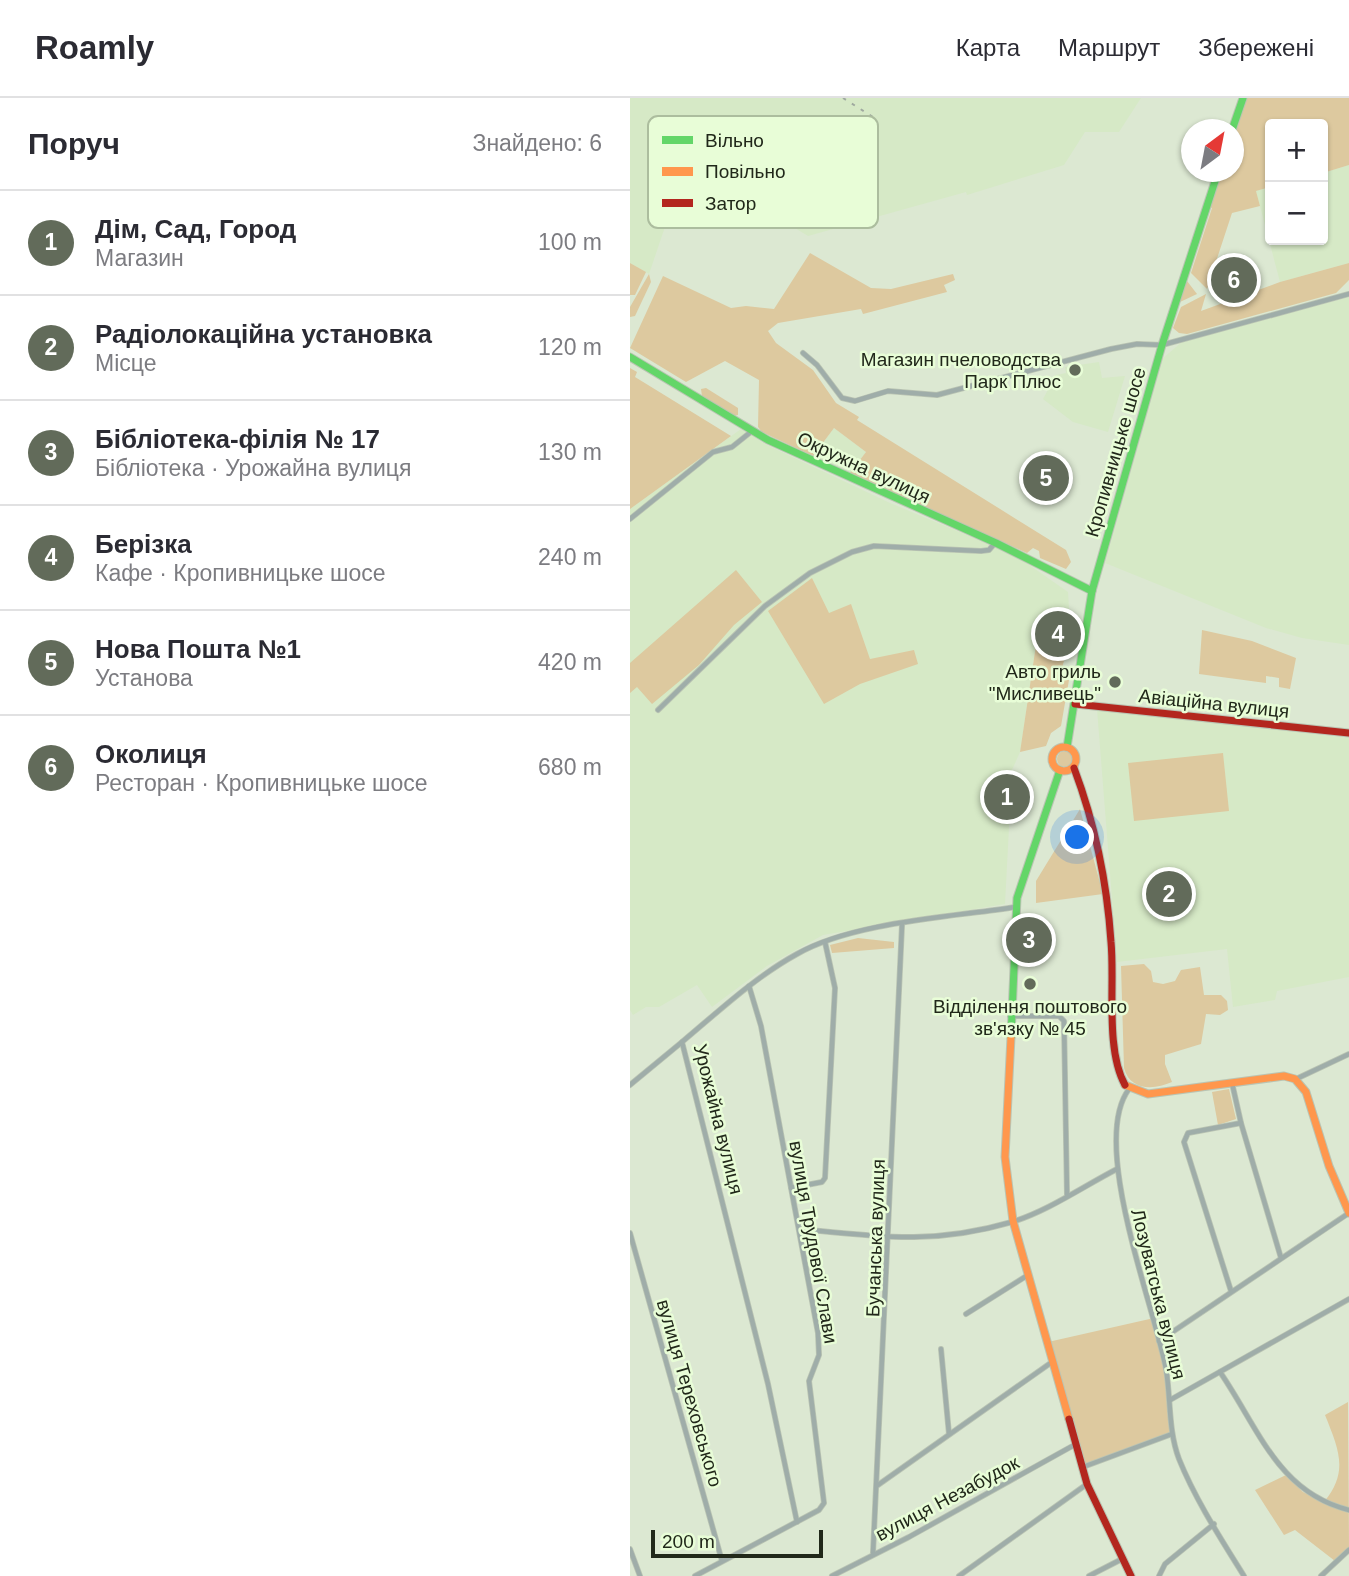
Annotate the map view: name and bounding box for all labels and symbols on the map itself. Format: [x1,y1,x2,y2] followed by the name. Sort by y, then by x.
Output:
[648,116,878,228] legend
[1181,119,1244,182] north arrow
[705,130,764,151] text: Вільно
[705,161,786,182] text: Повільно
[705,193,756,214] text: Затор
[1211,254,1257,306] pin: 6
[861,349,1061,392] place label: Магазин пчеловодства Парк Плюс
[1067,362,1083,378] marker: Магазин пчеловодства Парк Плюс
[1081,365,1150,539] street label: Кропивницьке шосе
[794,428,933,507] street label: Окружна вулиця
[1023,452,1069,504] pin: 5
[1035,608,1081,660] pin: 4
[989,661,1101,704] place label: Авто гриль "Мисливець"
[1107,674,1123,690] marker: Авто гриль "Мисливець"
[1138,685,1290,722] street label: Авіаційна вулиця
[984,771,1030,823] pin: 1
[1060,820,1094,854] your location
[1146,868,1192,920] pin: 2
[1006,914,1052,966] pin: 3
[1022,976,1038,992] marker: Відділення поштового зв'язку № 45
[933,996,1127,1039] place label: Відділення поштового зв'язку № 45
[690,1042,747,1196] street label: Урожайна вулиця
[785,1139,842,1345] street label: вулиця Трудової Слави
[862,1159,889,1317] street label: Бучанська вулиця
[1127,1207,1190,1382] street label: Лозуватська вулиця
[653,1297,726,1489] street label: вулиця Тереховського
[872,1451,1023,1545] street label: вулиця Незабудок
[651,1527,822,1559] scale bar

